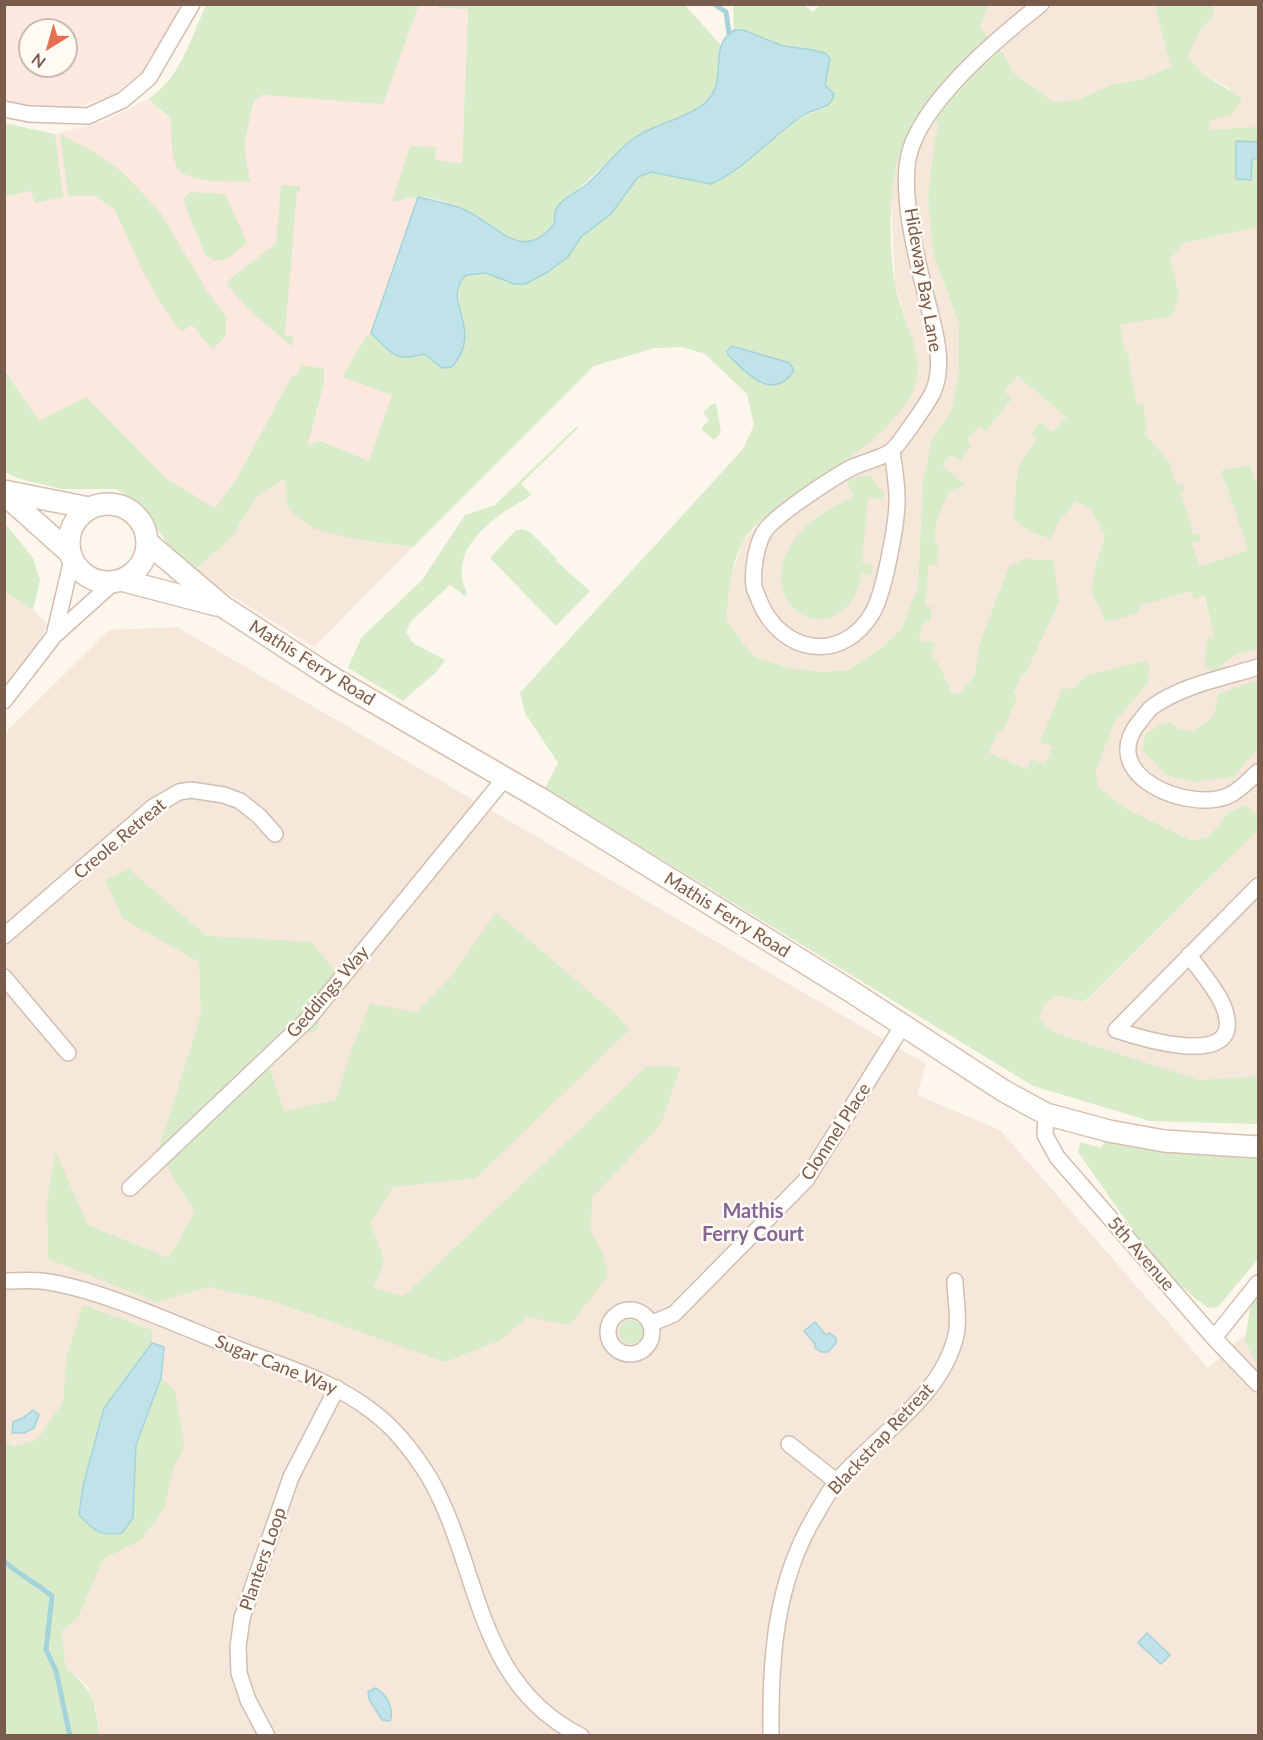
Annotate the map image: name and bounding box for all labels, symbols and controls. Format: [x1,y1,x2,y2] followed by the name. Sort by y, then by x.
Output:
[18,18,78,78] north arrow
[27,50,49,72] text: N
[900,206,946,354] street label: Hideway Bay Lane
[245,616,379,710] street label: Mathis Ferry Road
[69,794,171,884] street label: Creole Retreat
[660,868,794,962] street label: Mathis Ferry Road
[282,942,374,1042] street label: Geddings Way
[797,1079,875,1185] street label: Clonmel Place
[702,1200,804,1247] district label: Mathis Ferry Court
[1103,1213,1179,1295] street label: 5th Avenue
[212,1331,340,1399] street label: Sugar Cane Way
[824,1379,938,1499] street label: Blackstrap Retreat
[235,1505,291,1613] street label: Planters Loop

